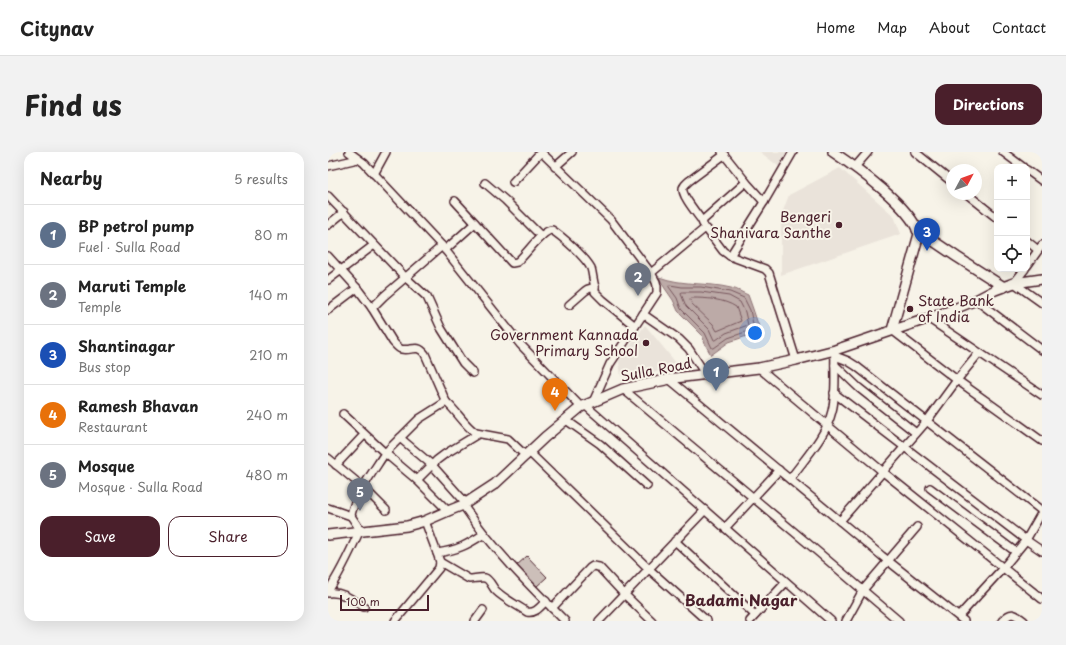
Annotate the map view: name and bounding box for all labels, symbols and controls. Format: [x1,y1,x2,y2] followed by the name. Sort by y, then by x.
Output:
[20,14,94,42] text: Citynav
[816,17,855,38] text: Home
[877,17,907,38] text: Map
[929,17,970,38] text: About
[992,17,1046,38] text: Contact
[24,83,122,126] text: Find us
[935,84,1042,125] button: Directions
[946,164,982,200] north arrow
[994,164,1030,272] map controls
[994,164,1030,200] button: +
[40,165,102,191] text: Nearby
[234,169,288,188] text: 5 results
[994,200,1030,236] button: −
[710,206,831,243] place label: Bengeri Shanivara Santhe
[78,214,194,237] text: BP petrol pump
[914,218,940,251] pin: 3
[834,220,844,230] marker: Bengeri Shanivara Santhe
[50,225,56,244] text: 1
[254,225,288,244] text: 80 m
[994,236,1030,272] button: locate
[78,237,181,256] text: Fuel · Sulla Road
[625,263,651,296] pin: 2
[78,274,186,297] text: Maruti Temple
[48,285,58,304] text: 2
[249,285,288,304] text: 140 m
[918,290,995,327] place label: State Bank of India
[78,297,121,316] text: Temple
[905,304,915,314] marker: State Bank of India
[745,323,765,343] your location
[490,324,638,361] place label: Government Kannada Primary School
[78,334,175,357] text: Shantinagar
[641,338,651,348] marker: Government Kannada Primary School
[49,345,57,364] text: 3
[249,345,288,364] text: 210 m
[618,352,693,387] street label: Sulla Road
[78,357,131,376] text: Bus stop
[703,358,729,391] pin: 1
[542,378,568,411] pin: 4
[78,394,199,417] text: Ramesh Bhavan
[49,405,57,424] text: 4
[246,405,288,424] text: 240 m
[78,417,148,436] text: Restaurant
[78,454,135,477] text: Mosque
[49,465,57,484] text: 5
[246,465,288,484] text: 480 m
[78,477,203,496] text: Mosque · Sulla Road
[347,478,373,511] pin: 5
[40,516,160,557] button: Save
[168,516,288,557] button: Share
[685,588,798,611] district label: Badami Nagar
[340,593,429,612] scale bar
[346,593,380,610] text: 100 m

